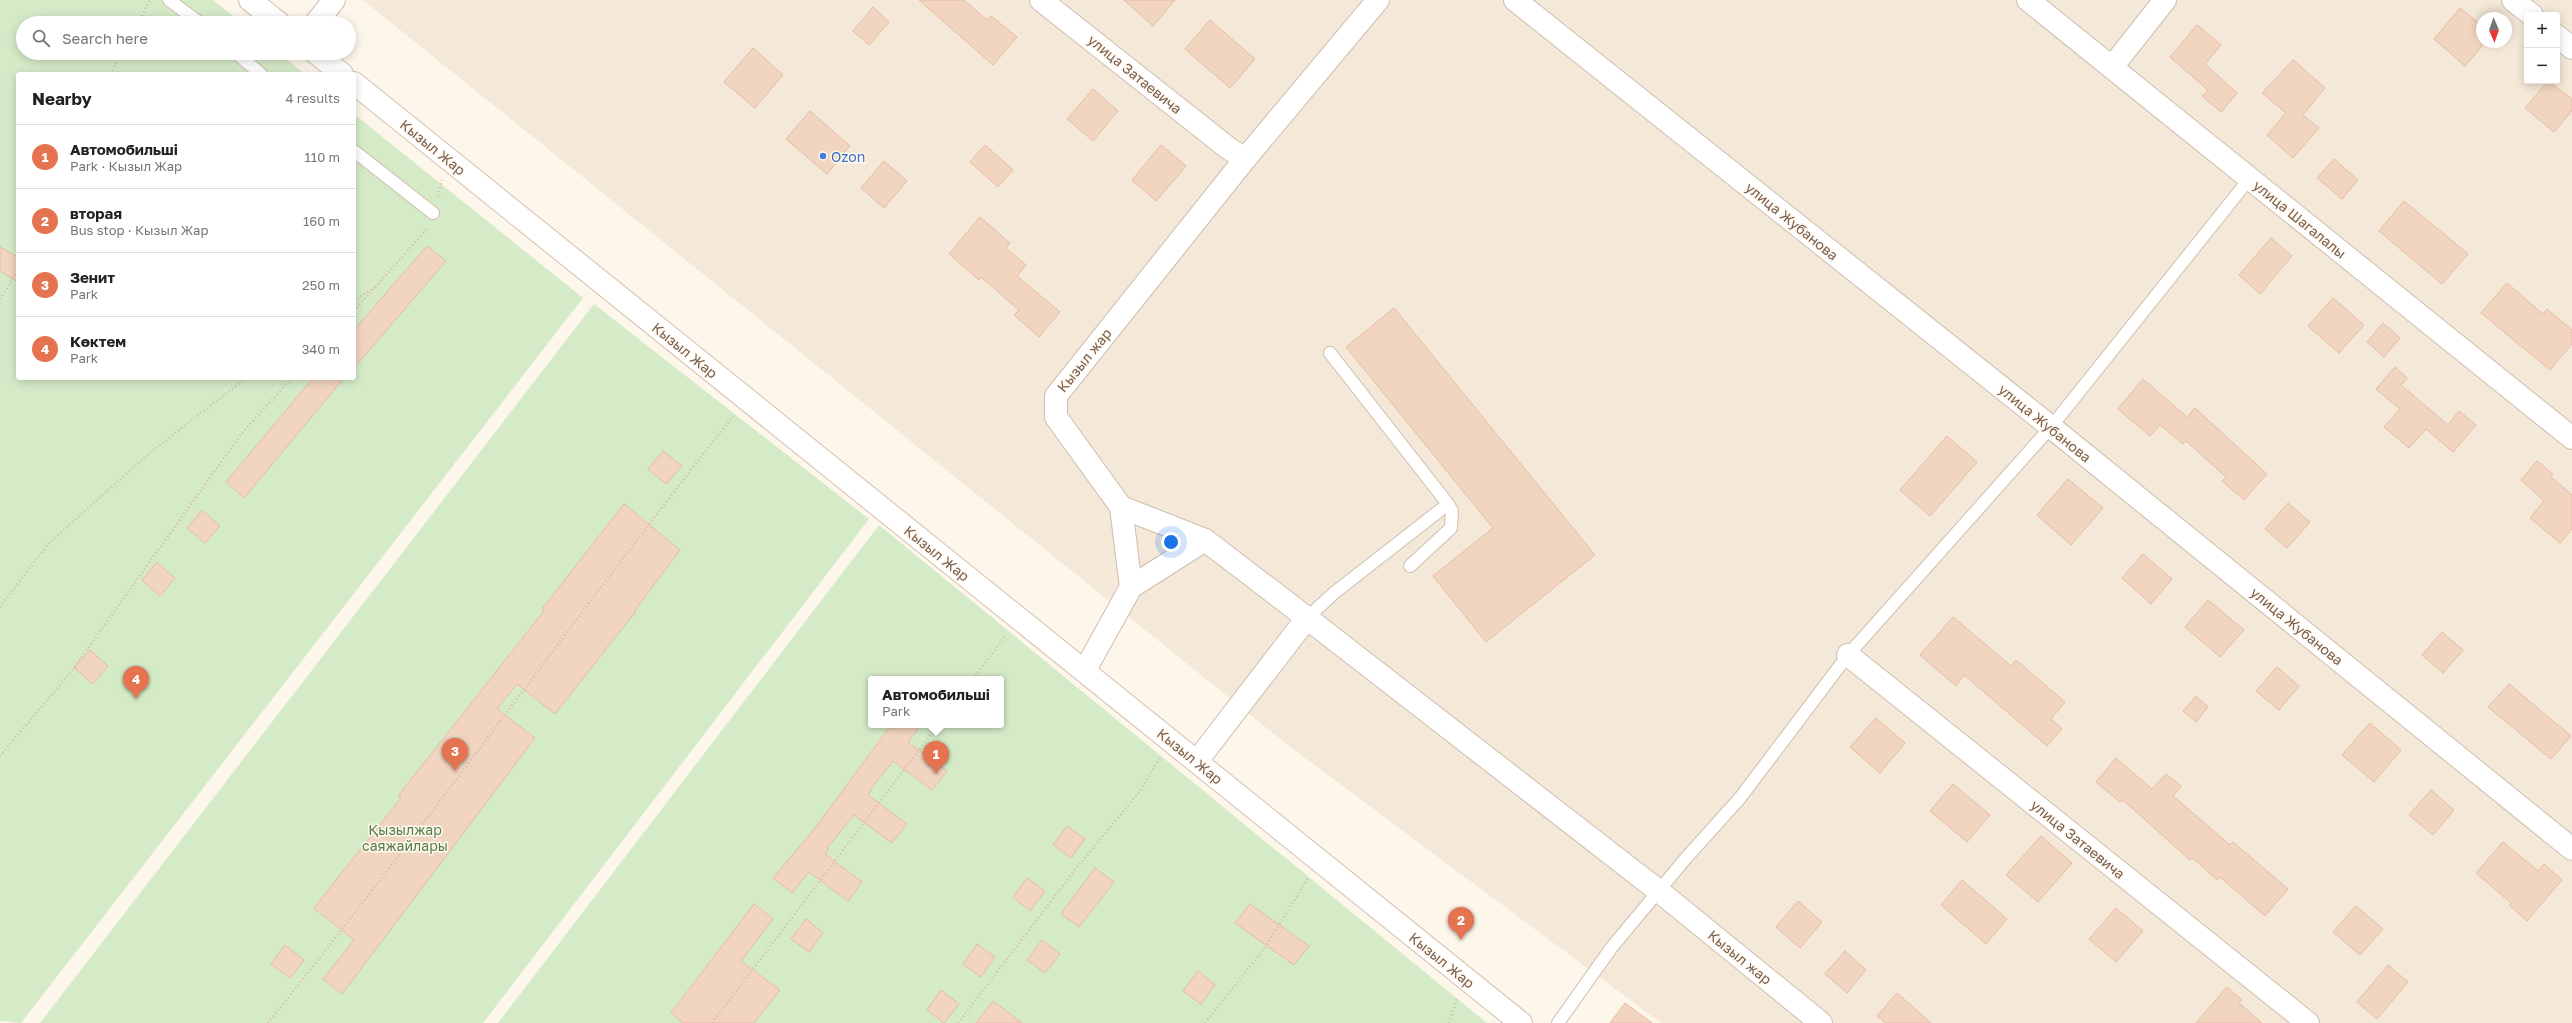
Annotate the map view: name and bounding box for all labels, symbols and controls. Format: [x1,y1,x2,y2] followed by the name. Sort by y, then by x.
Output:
[2476,12,2512,48] north arrow
[2524,12,2560,84] map controls
[2524,12,2560,48] button: +
[16,16,356,60] search box
[30,27,52,49] icon: search
[62,29,148,47] text: Search here
[1085,31,1185,117] street label: улица Затаевича
[2524,48,2560,84] button: −
[32,88,92,109] text: Nearby
[286,90,340,106] text: 4 results
[397,116,469,178] street label: Кызыл Жар
[70,140,178,158] text: Автомобильші
[831,148,865,165] place label: Ozon
[42,149,48,165] text: 1
[305,149,340,165] text: 110 m
[818,151,828,161] marker: Ozon
[70,158,182,174] text: Park · Кызыл Жар
[2250,176,2350,262] street label: улица Шагалалы
[1742,178,1842,264] street label: улица Жубанова
[70,204,122,222] text: вторая
[41,213,49,229] text: 2
[303,213,340,229] text: 160 m
[70,222,208,238] text: Bus stop · Кызыл Жар
[70,268,115,286] text: Зенит
[41,277,49,293] text: 3
[302,277,340,293] text: 250 m
[70,286,98,302] text: Park
[649,319,721,381] street label: Кызыл Жар
[1053,325,1115,395] street label: Кызыл жар
[70,332,126,350] text: Көктем
[41,341,49,357] text: 4
[302,341,340,357] text: 340 m
[70,350,98,366] text: Park
[1995,380,2095,466] street label: улица Жубанова
[901,522,973,584] street label: Кызыл Жар
[1161,532,1181,552] your location
[2247,583,2347,669] street label: улица Жубанова
[123,666,149,699] pin: 4
[868,676,1004,728] popup
[882,685,990,703] text: Автомобильші
[882,703,910,719] text: Park
[1154,725,1226,787] street label: Кызыл Жар
[442,738,468,771] pin: 3
[923,741,949,774] pin: 1
[2028,796,2128,882] street label: улица Затаевича
[362,821,448,854] park label: Қызылжар саяжайлары
[1448,907,1474,940] pin: 2
[1705,926,1775,988] street label: Кызыл жар
[1406,929,1478,991] street label: Кызыл Жар

